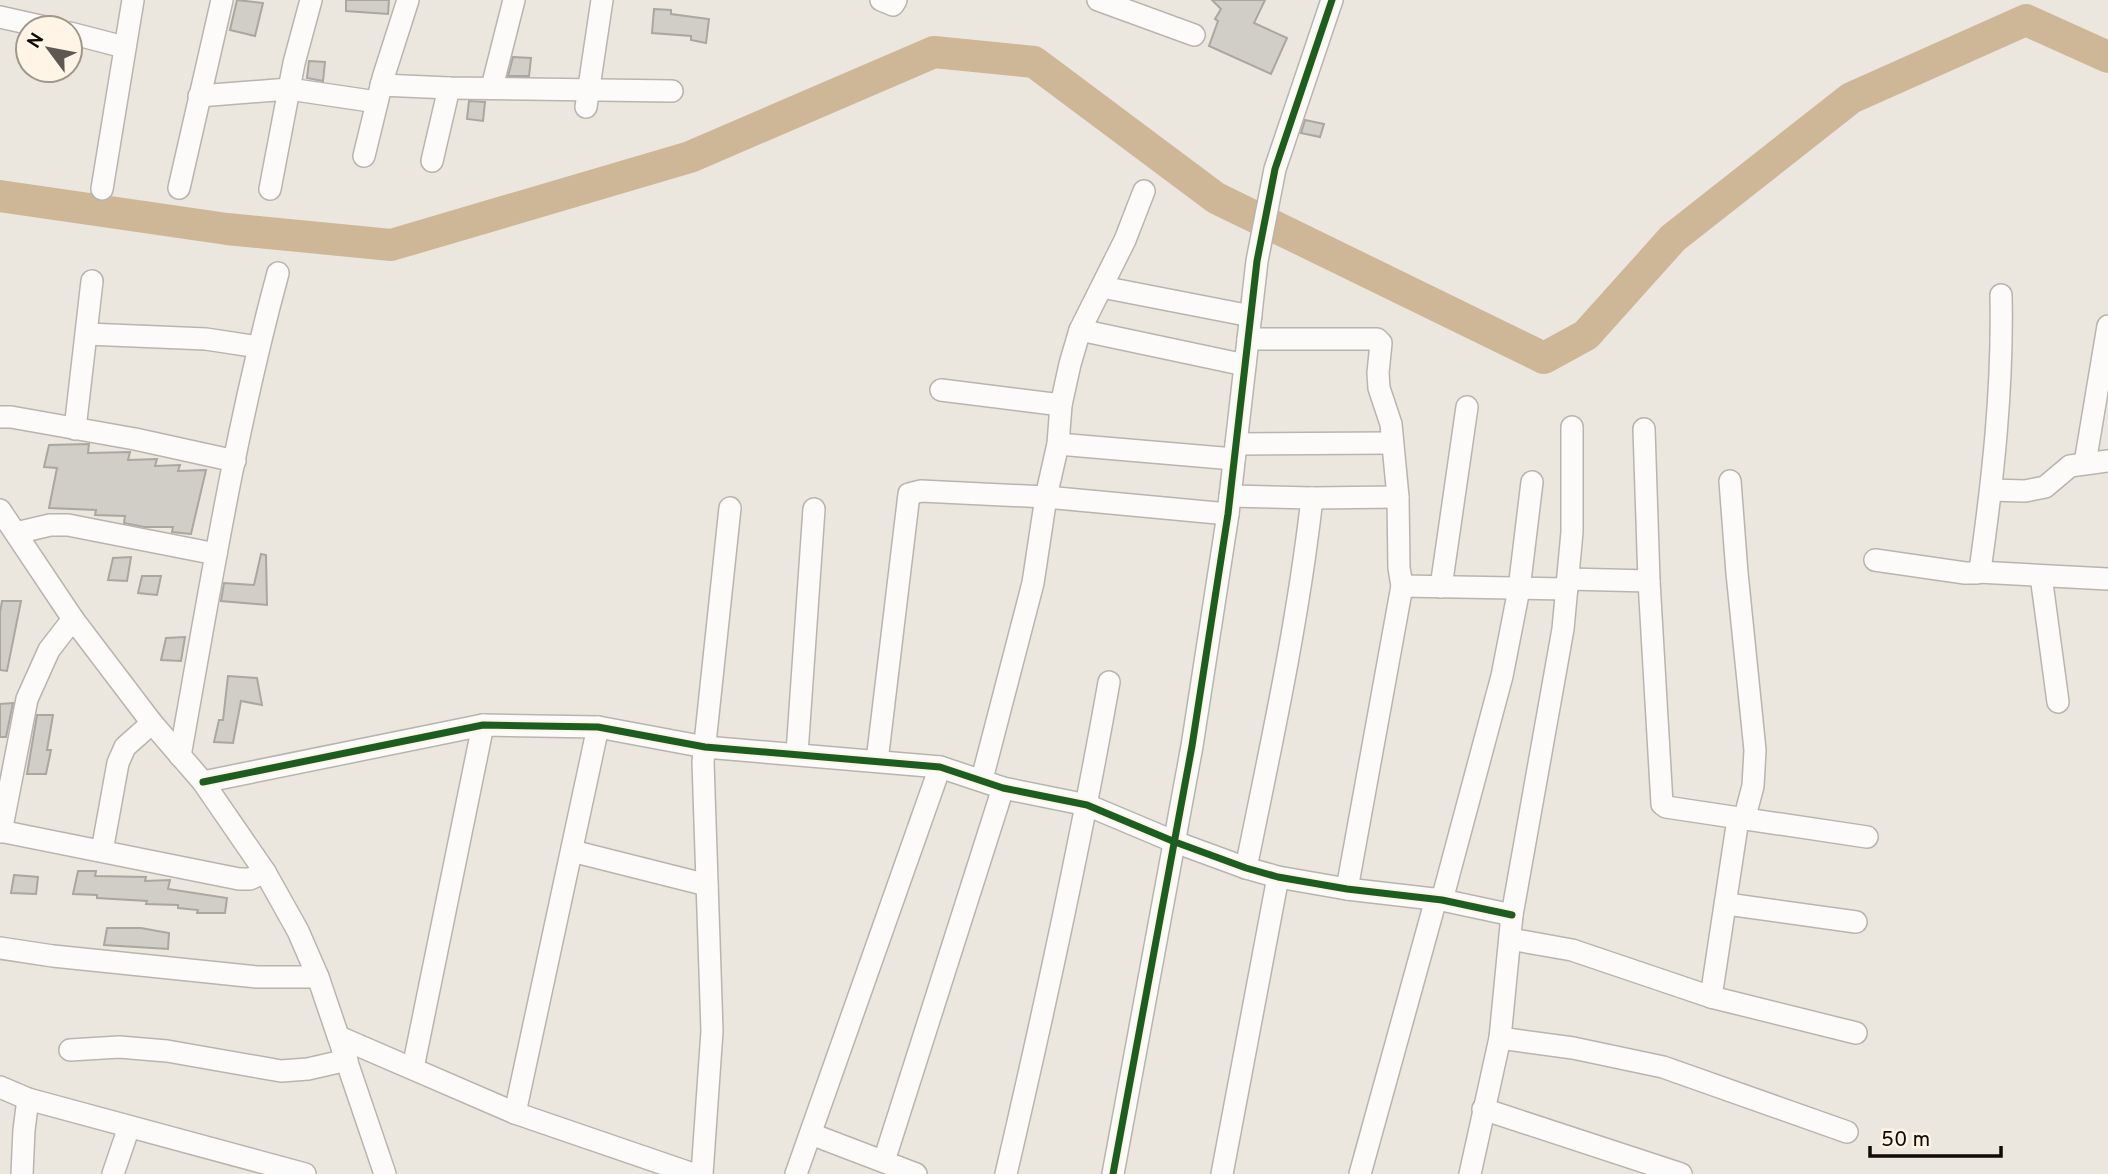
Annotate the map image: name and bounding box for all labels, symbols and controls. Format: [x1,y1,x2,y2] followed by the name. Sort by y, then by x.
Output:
[14,14,84,84] north arrow
[22,29,50,53] text: N
[1870,1114,2001,1158] scale bar
[1881,1127,1930,1154] text: 50 m

